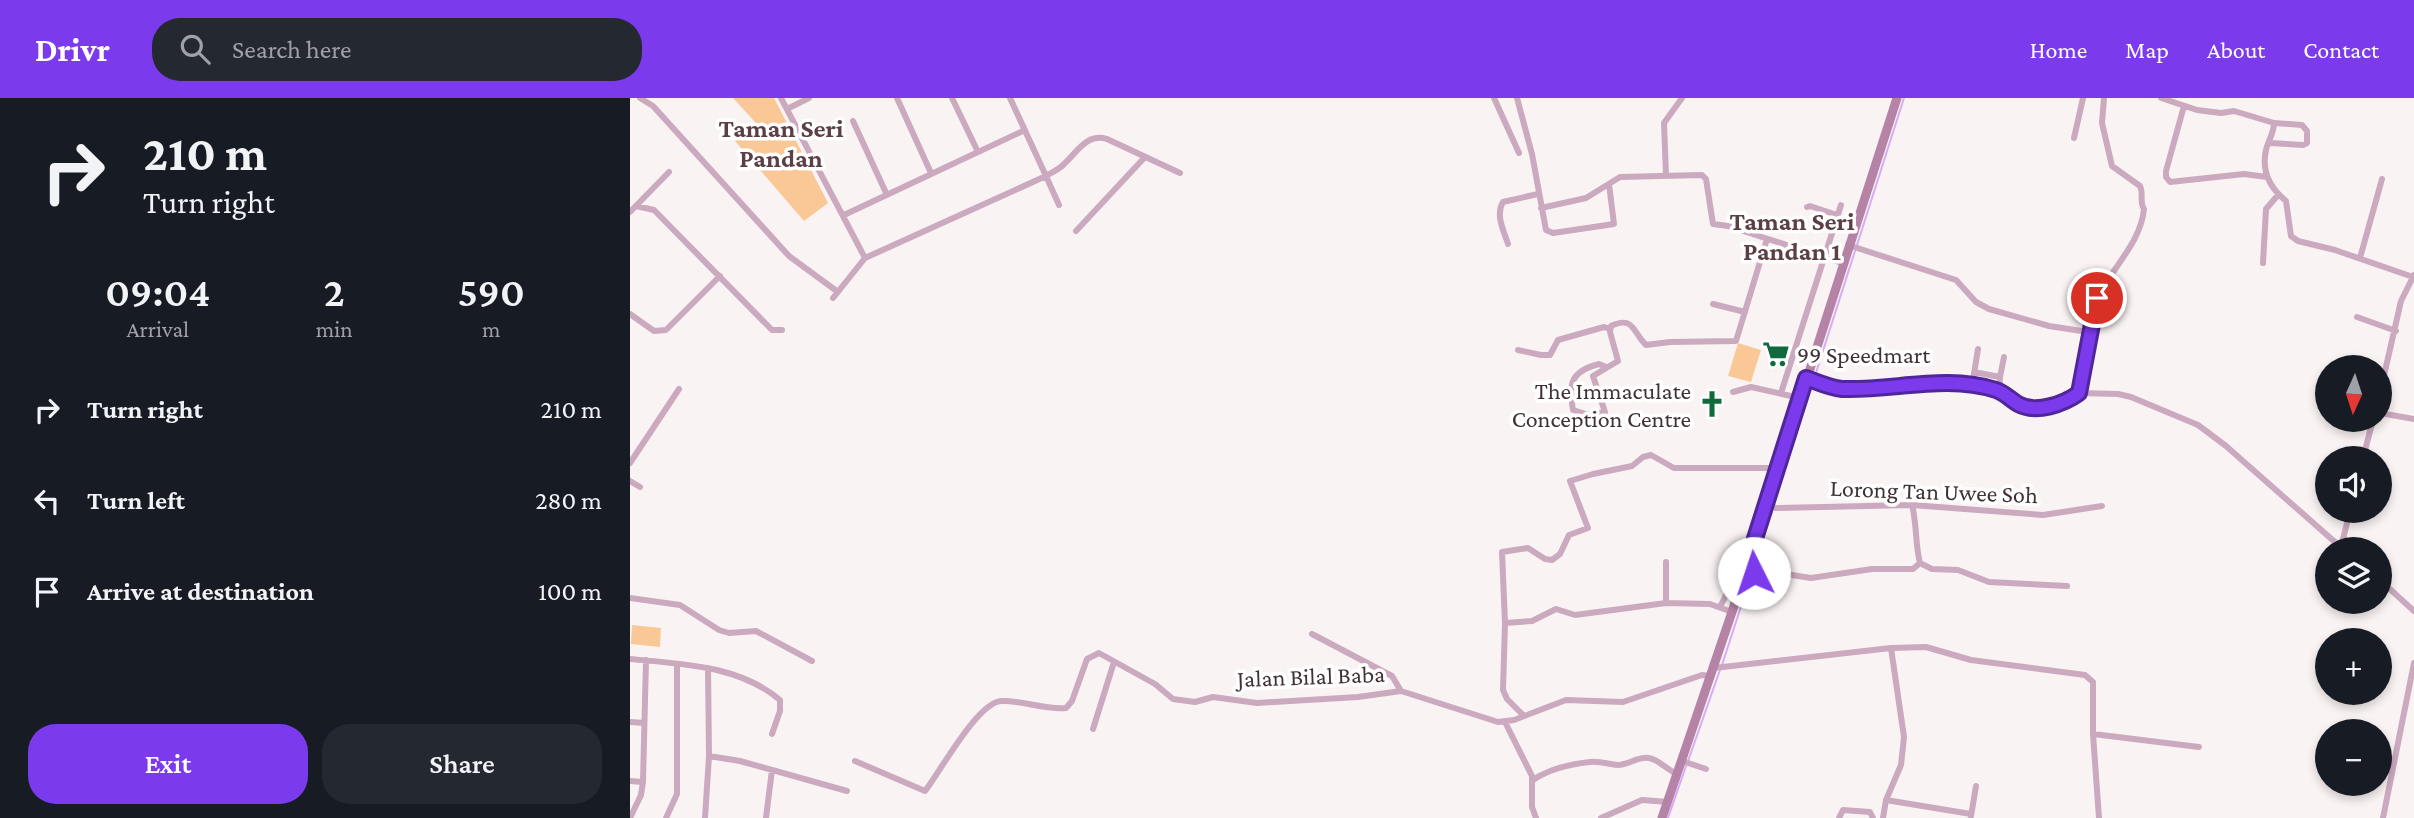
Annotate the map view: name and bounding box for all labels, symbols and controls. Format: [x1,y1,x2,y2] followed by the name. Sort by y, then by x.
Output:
[152,18,642,81] search box
[176,30,214,68] icon: search
[35,31,110,68] text: Drivr
[232,35,351,64] text: Search here
[2030,36,2087,63] text: Home
[2125,36,2169,63] text: Map
[2207,36,2265,63] text: About
[2303,36,2379,63] text: Contact
[719,114,844,173] district label: Taman Seri Pandan
[28,126,119,217] icon: right
[143,126,267,181] text: 210 m
[143,184,275,220] text: Turn right
[1730,207,1855,266] district label: Taman Seri Pandan 1
[105,268,210,315] text: 09:04
[324,268,345,315] text: 2
[458,268,525,315] text: 590
[2067,268,2127,328] pin
[2078,279,2116,317] icon: arrive
[127,316,189,342] text: Arrival
[316,316,353,342] text: min
[482,316,501,342] text: m
[1761,339,1791,369] supermarket icon: 99 Speedmart
[1797,341,1931,368] place label: 99 Speedmart
[2315,355,2392,432] north arrow
[2315,355,2392,796] map controls
[1512,377,1691,432] place label: The Immaculate Conception Centre
[1697,389,1727,419] church icon: The Immaculate Conception Centre
[28,391,66,429] icon: right
[87,395,203,424] text: Turn right
[541,395,602,424] text: 210 m
[2315,446,2392,523] button: sound
[1830,474,2038,508] street label: Lorong Tan Uwee Soh
[28,482,66,520] icon: left
[87,486,185,515] text: Turn left
[535,486,602,515] text: 280 m
[1717,536,1791,610] position arrow
[2315,537,2392,614] button: layers
[28,573,66,611] icon: arrive
[87,577,314,606] text: Arrive at destination
[538,577,602,606] text: 100 m
[2315,628,2392,705] button: +
[1234,660,1386,692] street label: Jalan Bilal Baba
[2315,719,2392,796] button: −
[28,724,308,804] button: Exit
[322,724,602,804] button: Share

